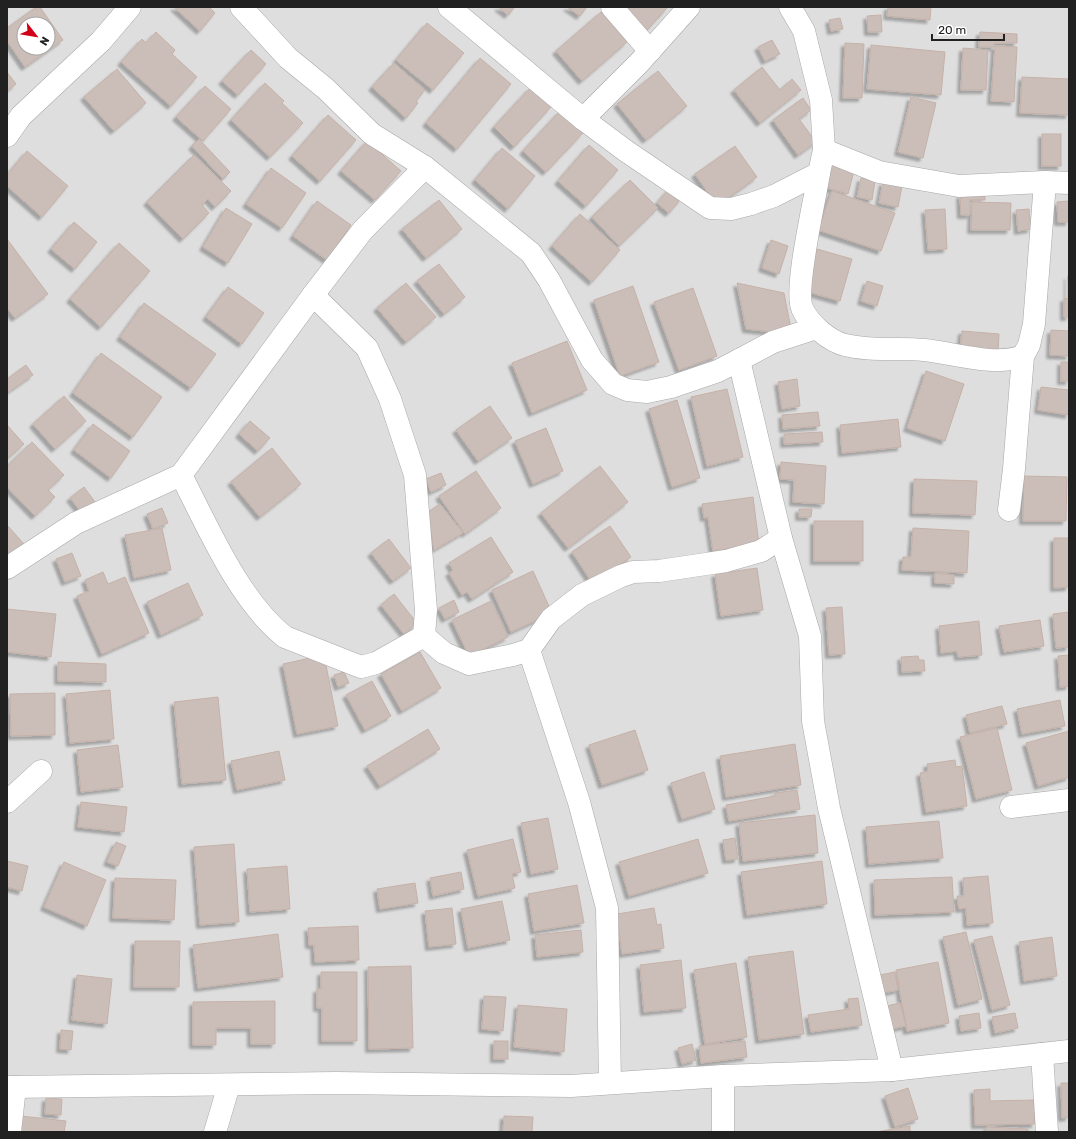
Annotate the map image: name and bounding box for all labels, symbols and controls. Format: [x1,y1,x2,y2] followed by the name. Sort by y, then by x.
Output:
[16,16,56,56] north arrow
[932,16,1004,42] scale bar
[938,23,966,37] text: 20 m
[36,34,52,48] text: N

